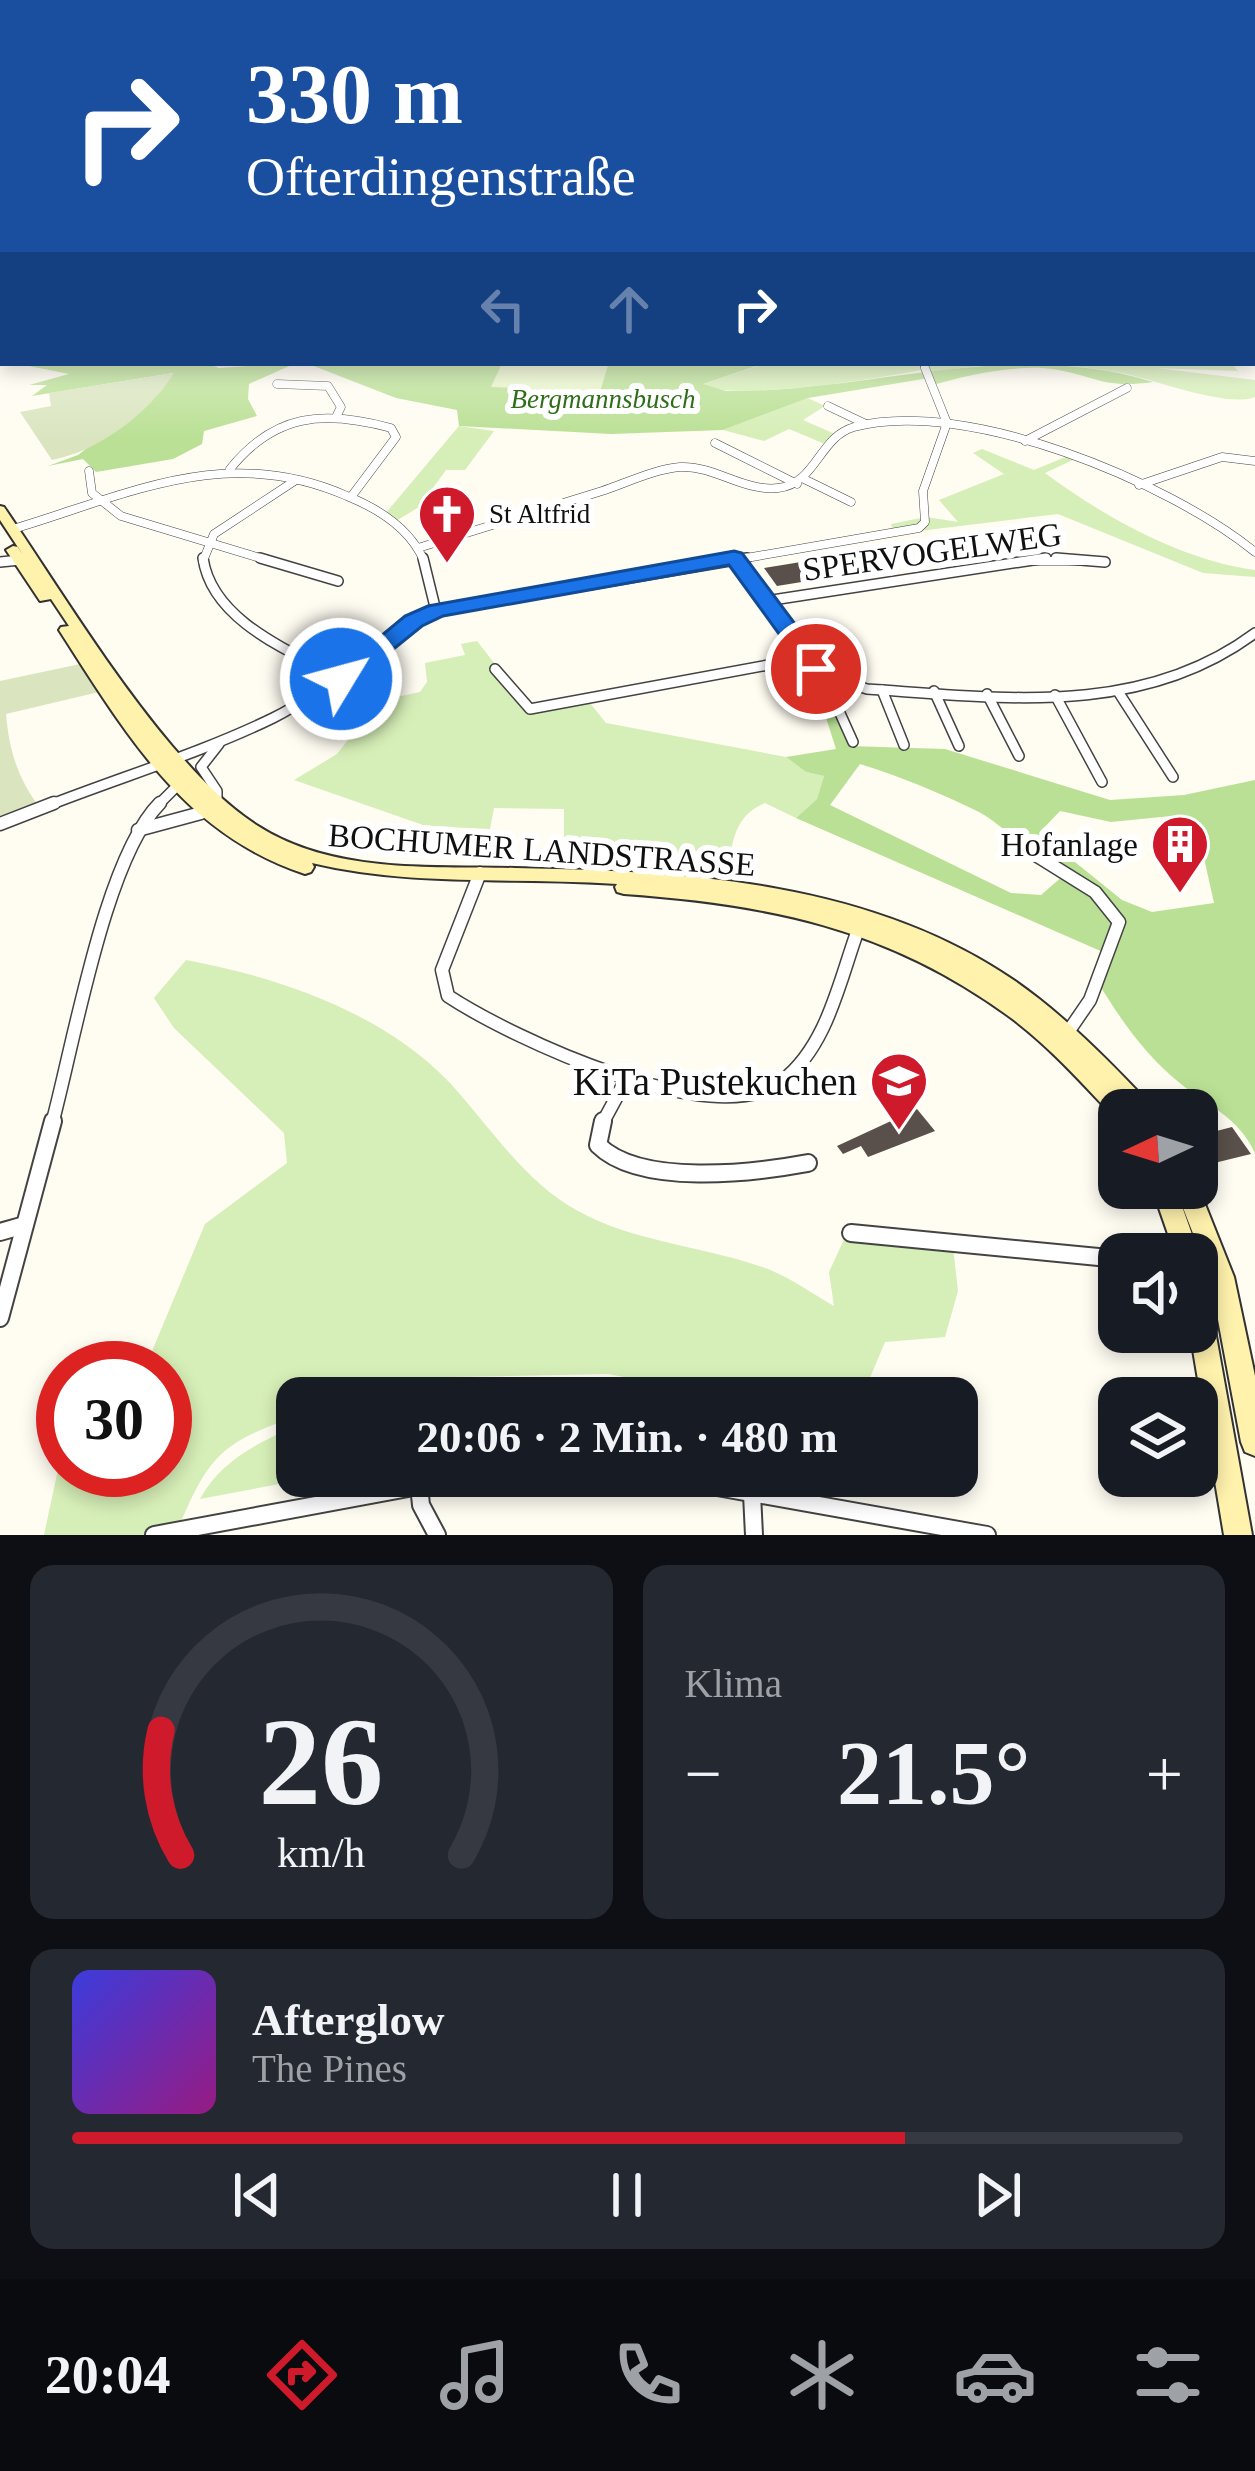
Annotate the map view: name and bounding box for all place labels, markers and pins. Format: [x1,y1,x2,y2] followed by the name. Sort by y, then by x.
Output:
[416,483,478,565] church icon: St Altfrid
[489,499,591,529] place label: St Altfrid
[765,618,867,720] pin
[1149,813,1211,895] building icon: Hofanlage
[1001,827,1138,863] place label: Hofanlage
[868,1050,930,1132] school or university icon: KiTa Pustekuchen
[573,1060,857,1103] place label: KiTa Pustekuchen

